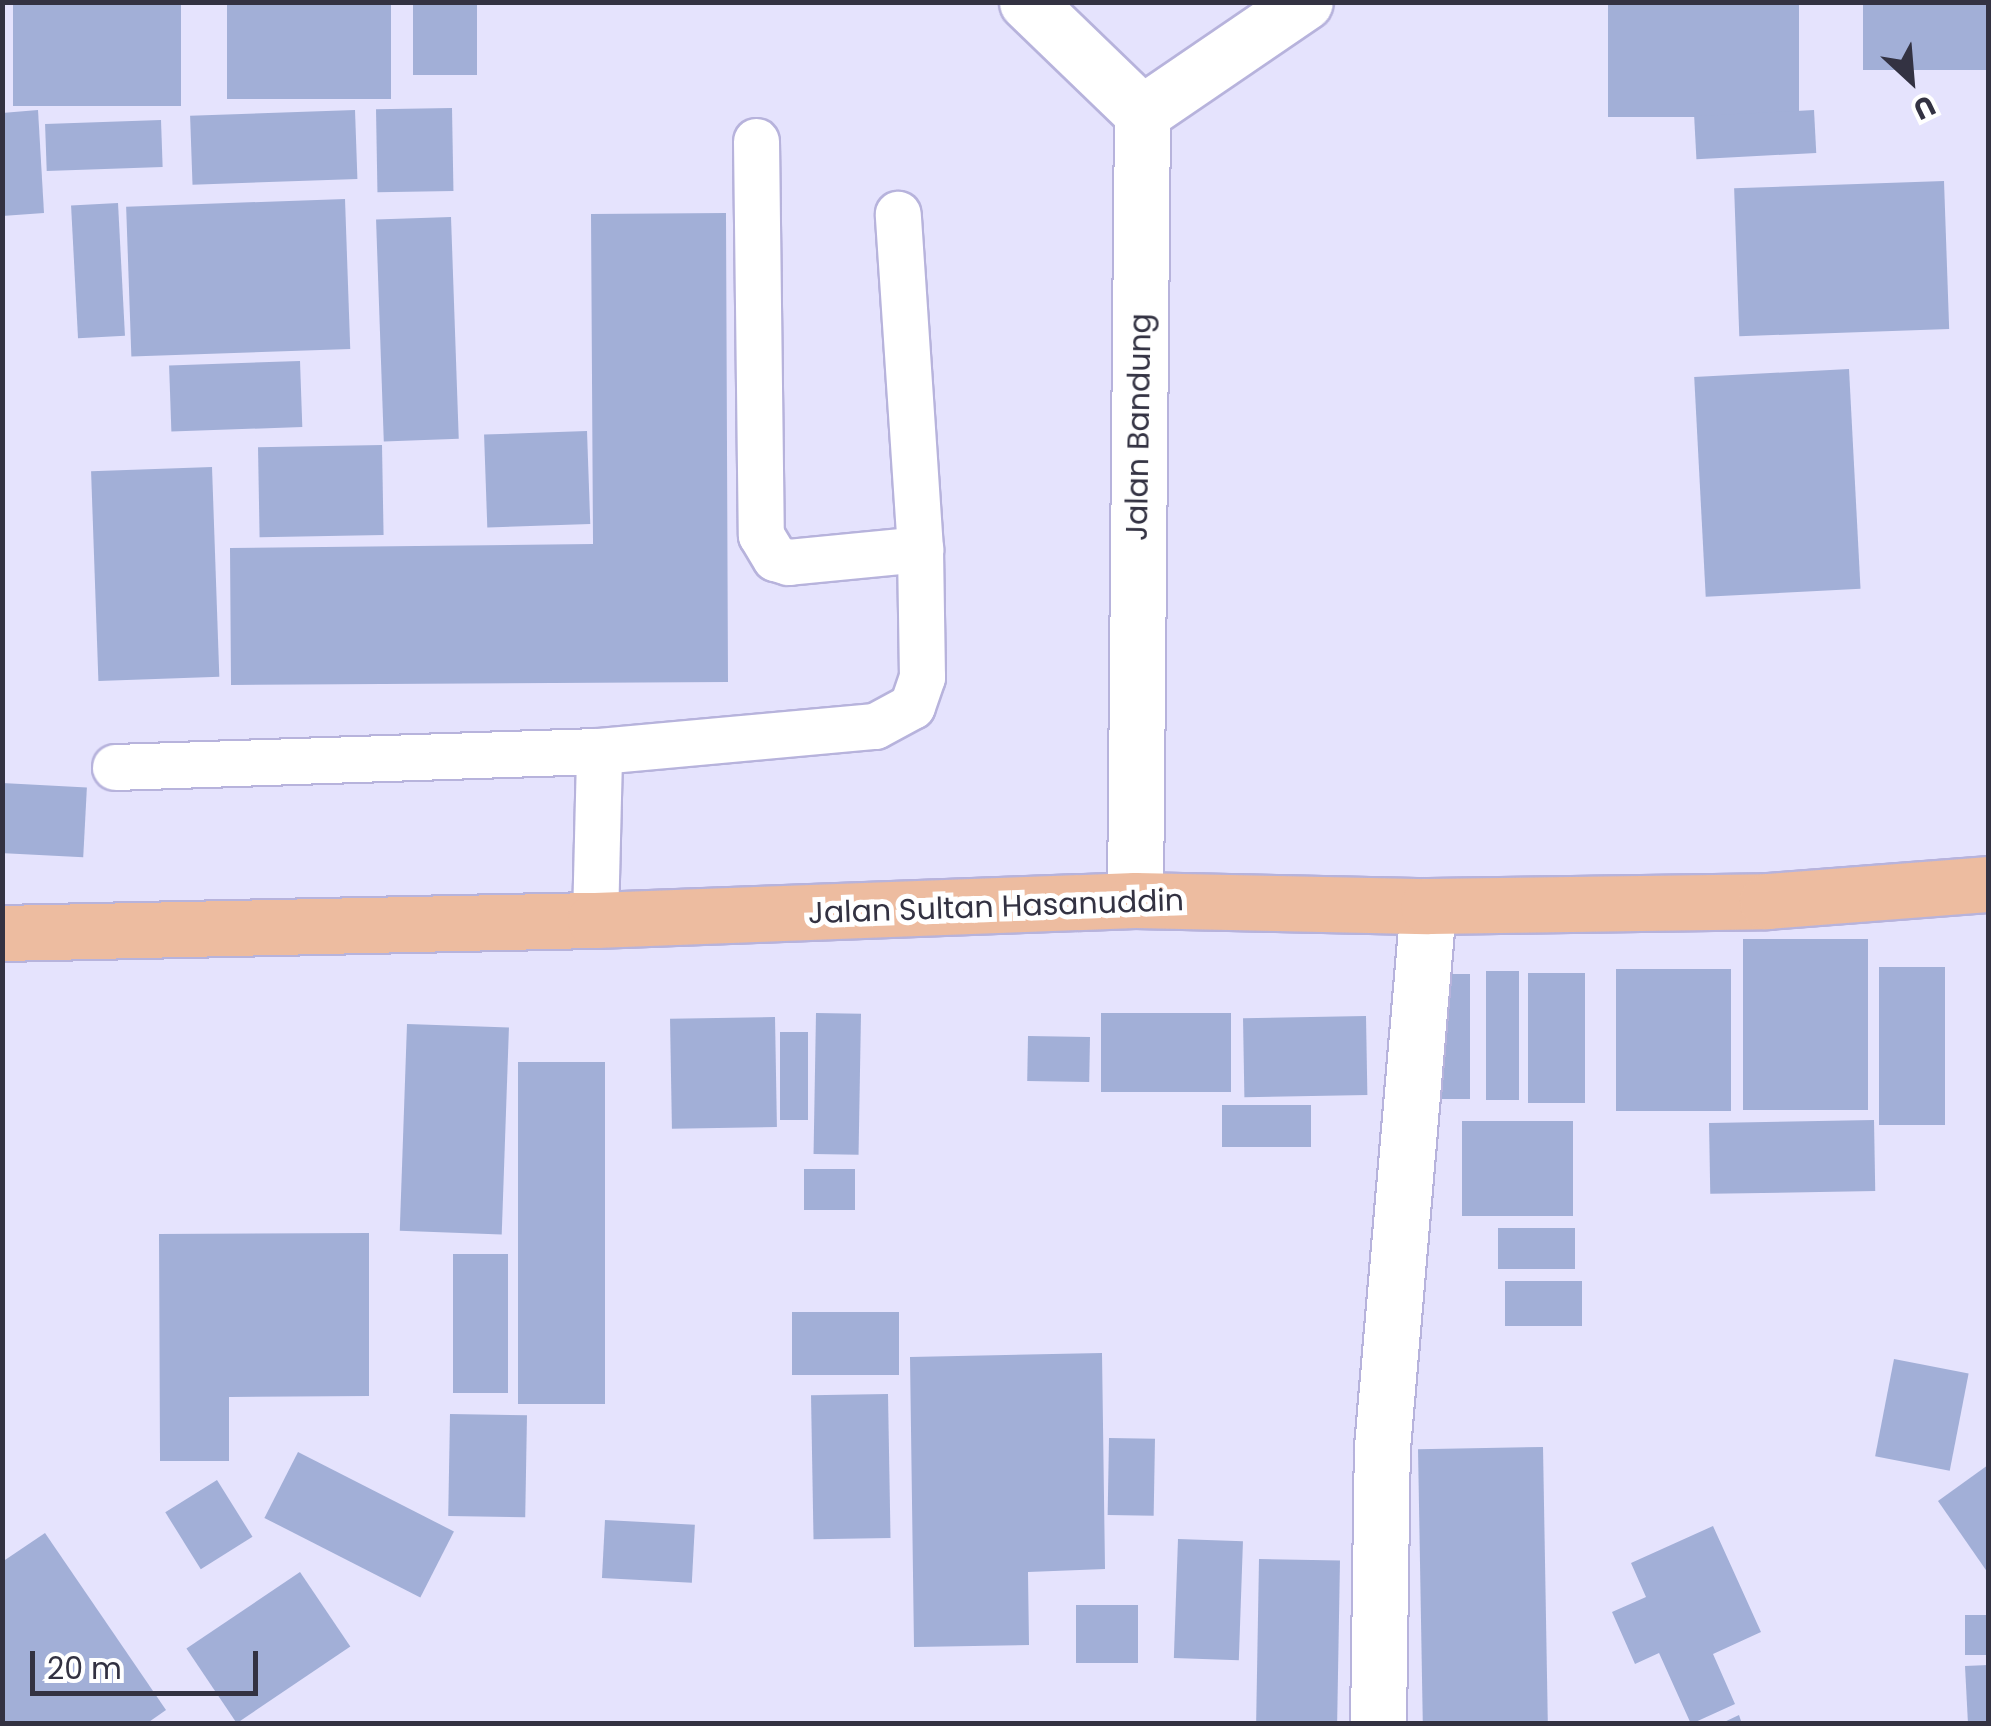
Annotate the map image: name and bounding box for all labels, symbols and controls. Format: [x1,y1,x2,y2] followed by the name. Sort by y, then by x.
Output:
[1861,30,1961,130] north arrow
[1907,86,1942,129] text: U
[1119,313,1159,541] street label: Jalan Bandung
[807,882,1185,932] street label: Jalan Sultan Hasanuddin
[35,1631,262,1693] scale bar
[47,1647,122,1690] text: 20 m

